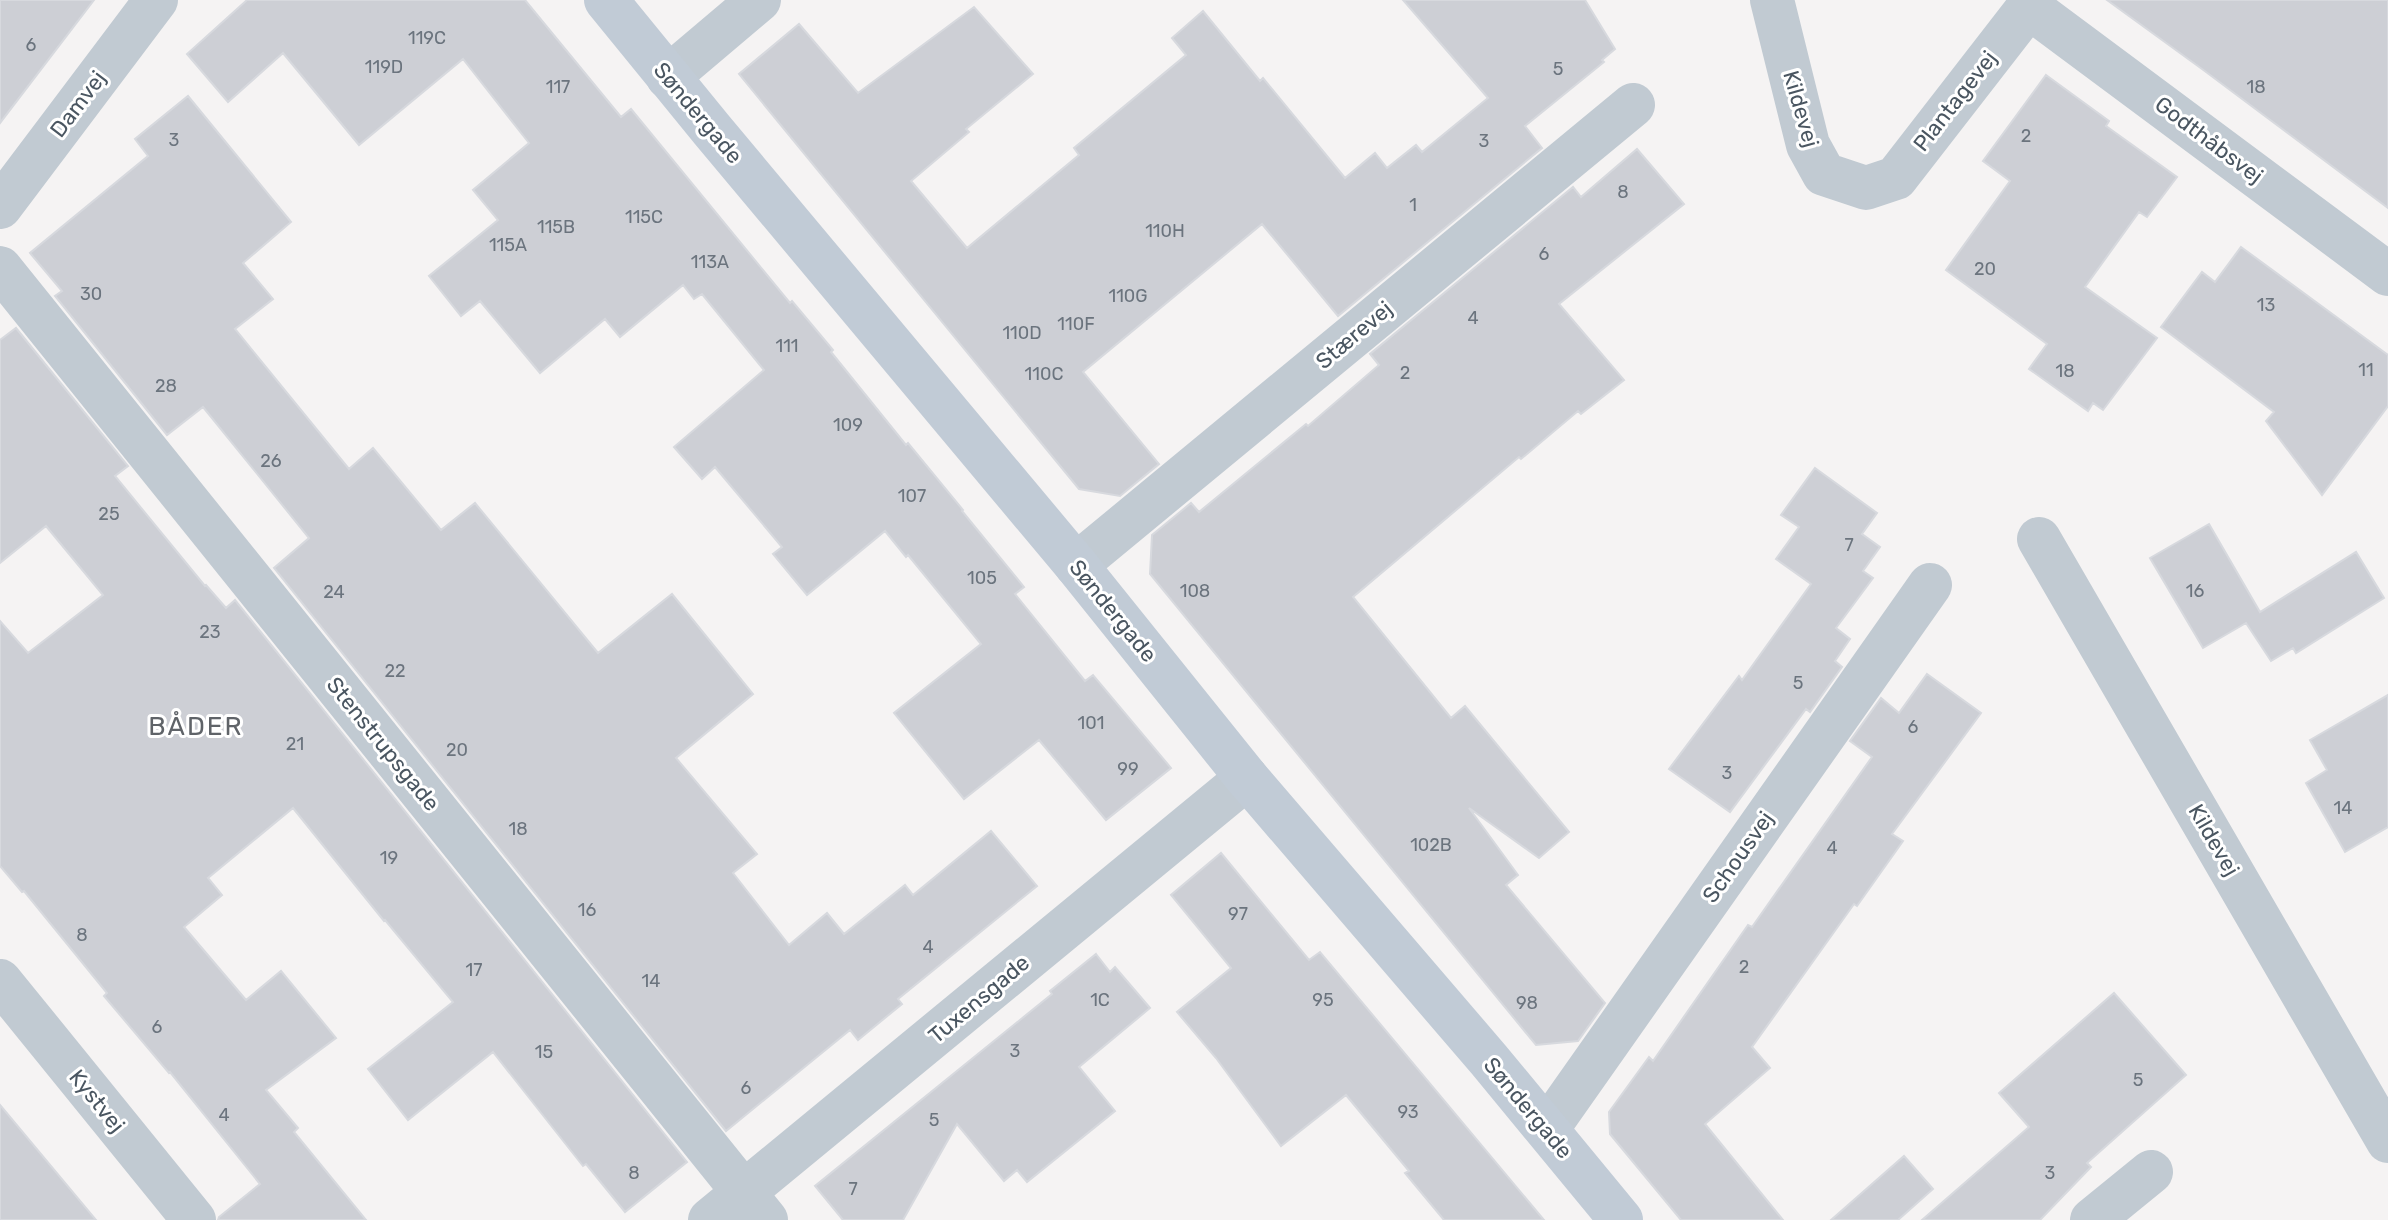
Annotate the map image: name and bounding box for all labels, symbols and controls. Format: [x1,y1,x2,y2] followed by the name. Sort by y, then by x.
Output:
[408,27,446,49] house number: 119C
[26,34,37,56] house number: 6
[1907,45,2003,157] street label: Plantagevej
[365,56,403,78] house number: 119D
[648,57,748,169] street label: Søndergade
[1553,58,1563,80] house number: 5
[44,65,112,143] street label: Damvej
[1777,67,1825,151] street label: Kildevej
[546,76,570,98] house number: 117
[2246,76,2266,98] house number: 18
[2150,91,2268,189] street label: Godthåbsvej
[2021,125,2031,147] house number: 2
[169,129,179,151] house number: 3
[1479,130,1489,152] house number: 3
[1617,181,1629,203] house number: 8
[1409,194,1417,216] house number: 1
[625,206,663,228] house number: 115C
[537,216,575,238] house number: 115B
[1145,220,1185,242] house number: 110H
[489,234,527,256] house number: 115A
[1539,243,1550,265] house number: 6
[691,251,729,273] house number: 113A
[1974,258,1996,280] house number: 20
[80,283,102,305] house number: 30
[1108,285,1148,307] house number: 110G
[2257,294,2275,316] house number: 13
[1310,295,1398,375] street label: Stærevej
[1467,307,1479,329] house number: 4
[1057,313,1095,335] house number: 110F
[1002,322,1042,344] house number: 110D
[775,335,799,357] house number: 111
[2358,359,2374,381] house number: 11
[2055,360,2075,382] house number: 18
[1400,362,1410,384] house number: 2
[1025,363,1063,385] house number: 110C
[155,375,177,397] house number: 28
[833,414,863,436] house number: 109
[260,450,282,472] house number: 26
[898,485,926,507] house number: 107
[98,503,120,525] house number: 25
[1844,534,1854,556] house number: 7
[1064,554,1162,668] street label: Søndergade
[967,567,997,589] house number: 105
[1180,580,1210,602] house number: 108
[2186,580,2204,602] house number: 16
[323,581,345,603] house number: 24
[199,621,221,643] house number: 23
[384,660,406,682] house number: 22
[321,672,445,816] street label: Stenstrupsgade
[1793,672,1803,694] house number: 5
[148,710,244,742] district label: BÅDER
[1078,712,1104,734] house number: 101
[1908,716,1919,738] house number: 6
[286,733,304,755] house number: 21
[446,739,468,761] house number: 20
[1117,758,1139,780] house number: 99
[1722,762,1732,784] house number: 3
[2334,797,2352,819] house number: 14
[2183,799,2245,881] street label: Kildevej
[1697,806,1779,908] street label: Schousvej
[508,818,528,840] house number: 18
[1410,834,1452,856] house number: 102B
[1826,837,1838,859] house number: 4
[380,847,398,869] house number: 19
[578,899,596,921] house number: 16
[1228,903,1248,925] house number: 97
[76,924,88,946] house number: 8
[922,936,934,958] house number: 4
[923,949,1035,1049] street label: Tuxensgade
[1739,956,1749,978] house number: 2
[466,959,482,981] house number: 17
[642,970,660,992] house number: 14
[1090,989,1110,1011] house number: 1C
[1312,989,1334,1011] house number: 95
[1516,992,1538,1014] house number: 98
[152,1016,163,1038] house number: 6
[1010,1040,1020,1062] house number: 3
[535,1041,553,1063] house number: 15
[1478,1052,1578,1164] street label: Søndergade
[63,1064,131,1138] street label: Kystvej
[2133,1069,2143,1091] house number: 5
[741,1077,752,1099] house number: 6
[1397,1101,1419,1123] house number: 93
[218,1104,230,1126] house number: 4
[929,1109,939,1131] house number: 5
[628,1162,640,1184] house number: 8
[2045,1162,2055,1184] house number: 3
[848,1178,858,1200] house number: 7

